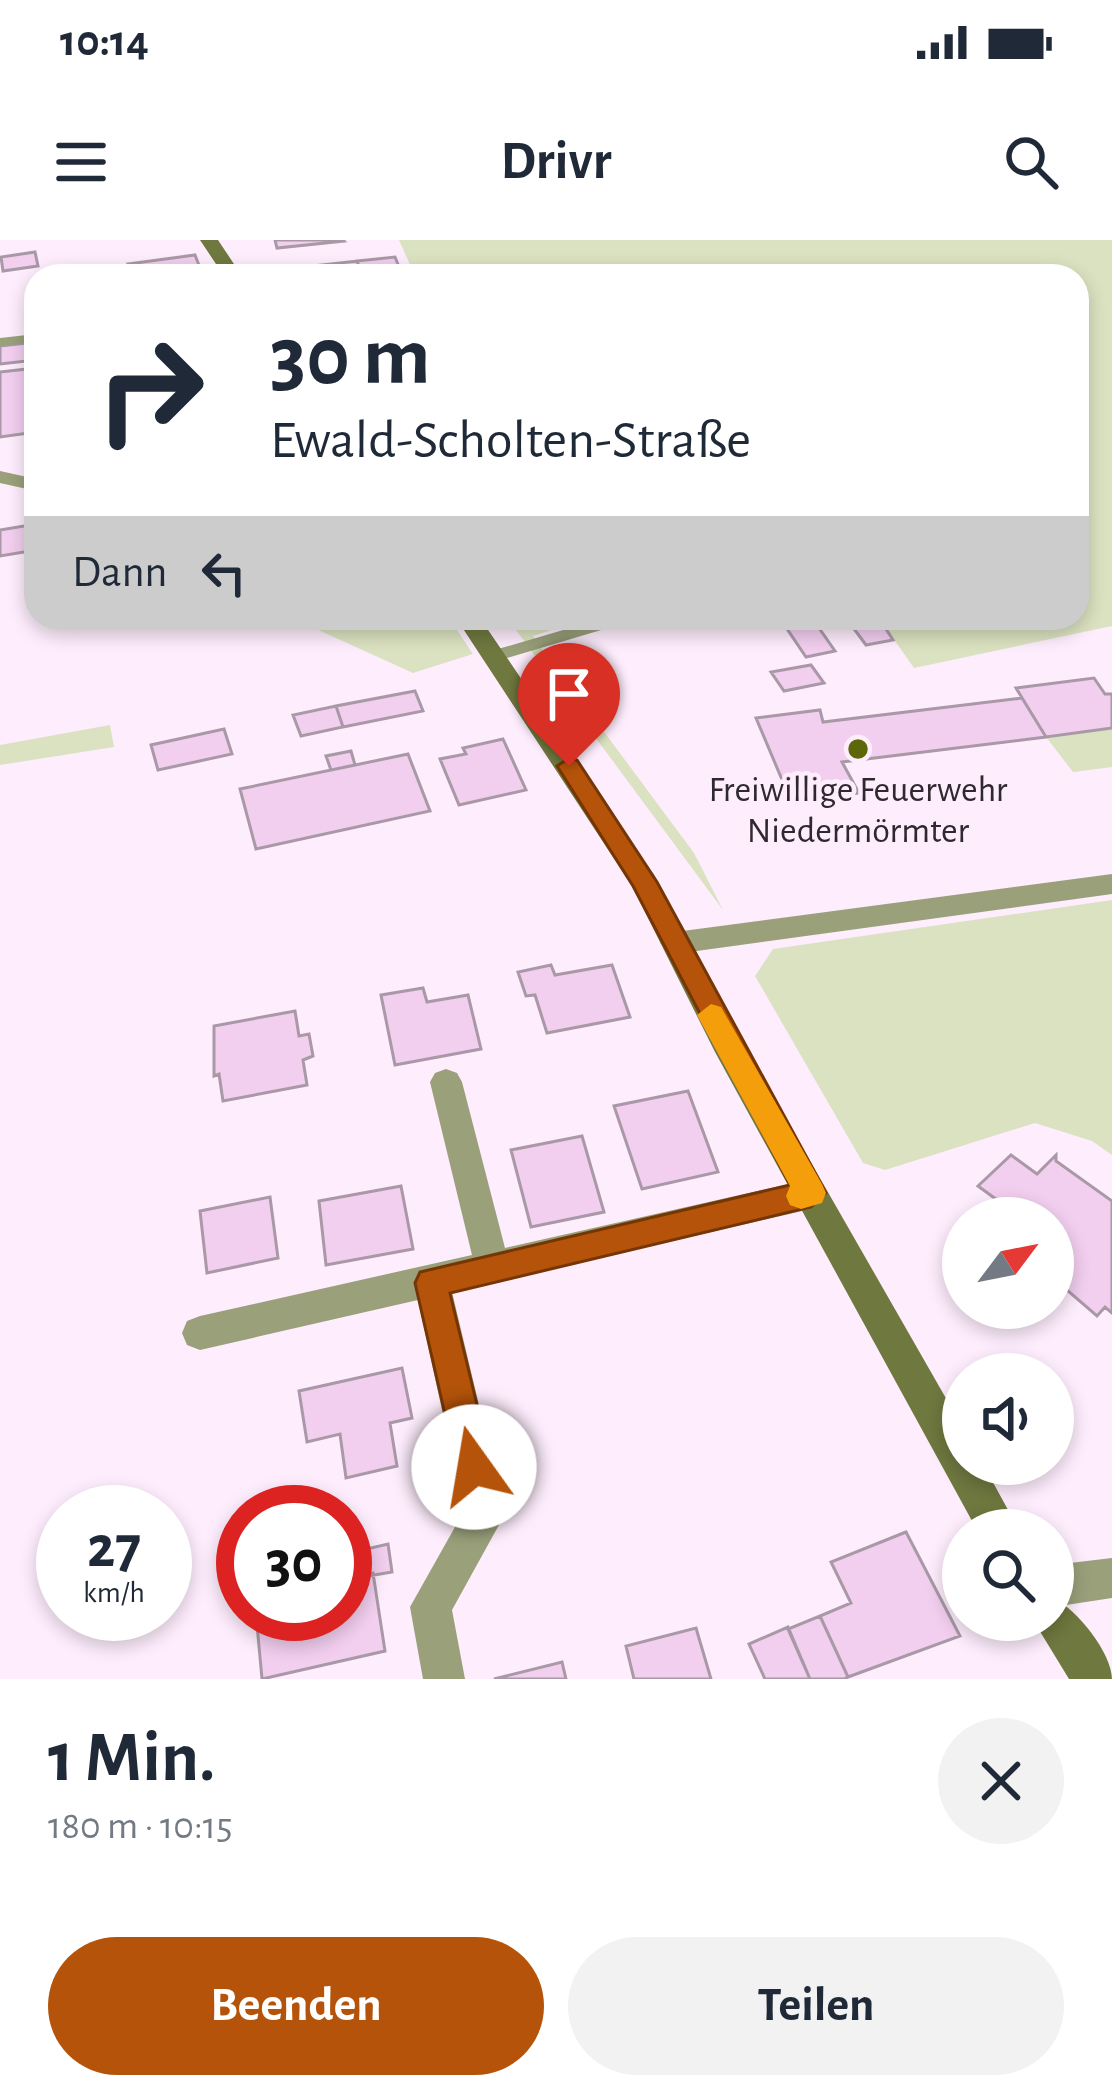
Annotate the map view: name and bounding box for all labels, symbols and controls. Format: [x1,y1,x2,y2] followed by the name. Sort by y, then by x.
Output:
[60,19,149,64] text: 10:14
[48,129,114,195] icon: menu
[998,129,1064,195] icon: search
[501,135,611,189] text: Drivr
[72,312,228,468] icon: right
[270,316,430,400] text: 30 m
[270,414,751,468] text: Ewald-Scholten-Straße
[191,540,257,606] icon: left
[72,550,167,595] text: Dann
[518,643,620,766] pin
[536,661,602,727] icon: arrive
[845,736,871,762] marker: Freiwillige Feuerwehr Niedermörmter
[709,772,1008,849] place label: Freiwillige Feuerwehr Niedermörmter
[942,1197,1074,1329] north arrow
[942,1197,1074,1641] map controls
[942,1353,1074,1485] button: sound
[411,1404,537,1530] position arrow
[216,1485,372,1641] speed limit sign: 30
[942,1509,1074,1641] button: search
[87,1518,141,1578] text: 27
[83,1578,145,1608] text: km/h
[938,1718,1064,1844] button: close
[48,1722,216,1794] text: 1 Min.
[48,1807,233,1846] text: 180 m · 10:15
[48,1937,544,2075] button: Beenden
[568,1937,1064,2075] button: Teilen

